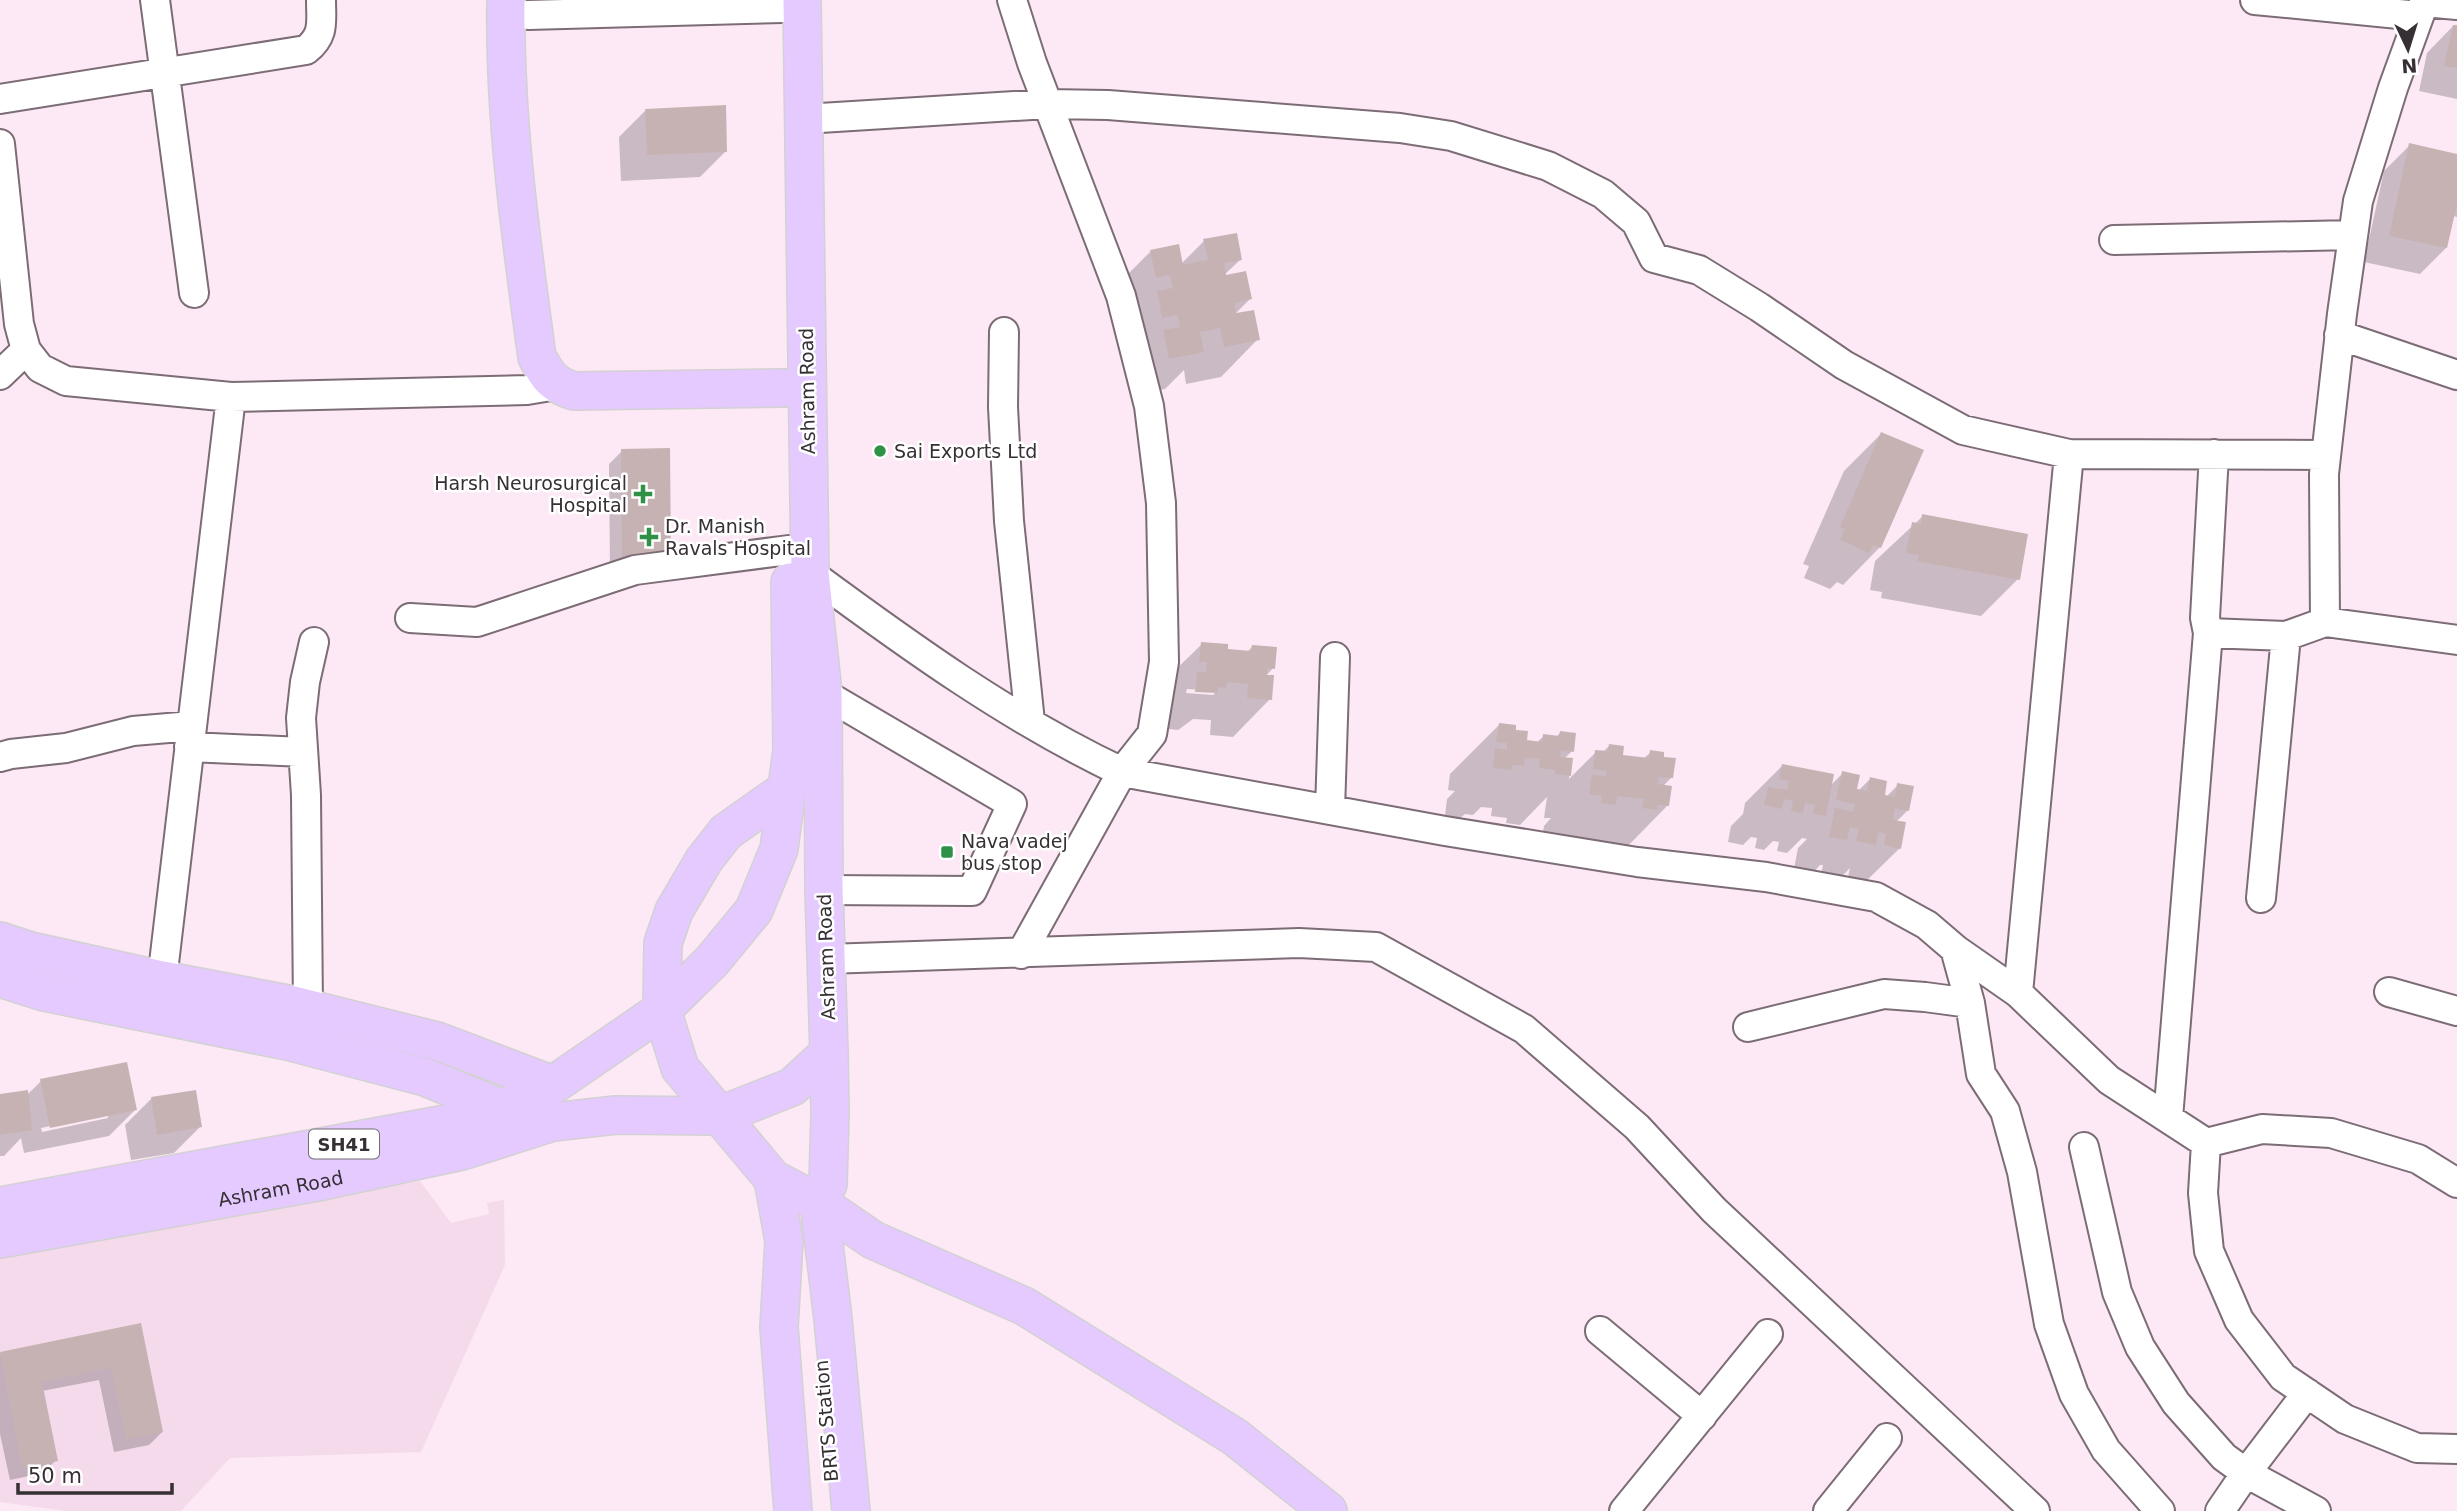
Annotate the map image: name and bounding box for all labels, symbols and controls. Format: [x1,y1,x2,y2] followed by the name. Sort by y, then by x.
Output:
[2373,14,2443,84] north arrow
[2400,54,2418,77] text: N
[795,328,819,454] street label: Ashram Road
[894,440,1037,462] place label: Sai Exports Ltd
[872,443,888,459] marker: Sai Exports Ltd
[434,472,627,516] place label: Harsh Neurosurgical Hospital
[633,484,653,504] marker: Harsh Neurosurgical Hospital
[665,515,811,559] place label: Dr. Manish Ravals Hospital
[639,527,659,547] marker: Dr. Manish Ravals Hospital
[961,830,1068,874] place label: Nava vadej bus stop
[939,844,955,860] marker: Nava vadej bus stop
[813,893,839,1021] street label: Ashram Road
[309,1129,379,1158] road number: SH41
[216,1166,345,1211] street label: Ashram Road
[810,1359,842,1483] street label: BRTS Station
[18,1452,172,1496] scale bar
[28,1464,82,1488] text: 50 m

